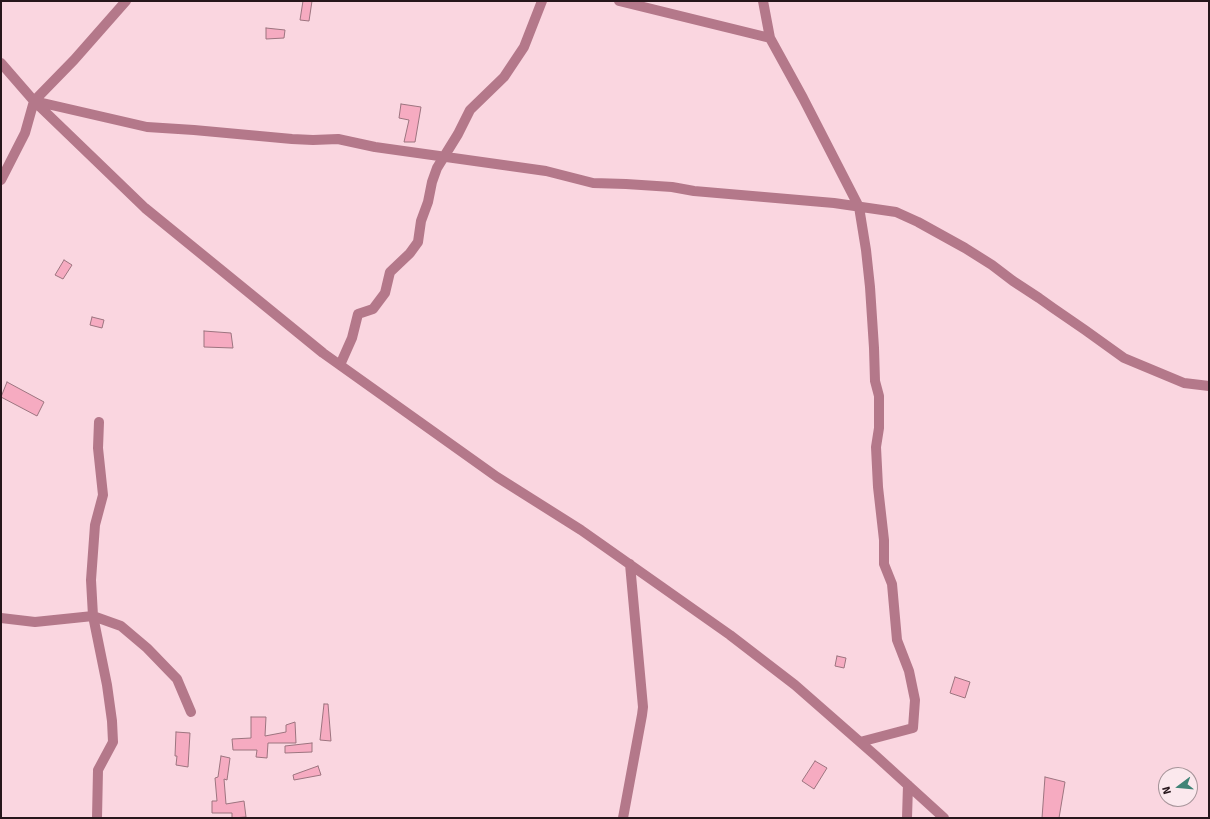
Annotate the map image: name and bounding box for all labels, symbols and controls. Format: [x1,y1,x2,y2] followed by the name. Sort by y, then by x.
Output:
[1158,767,1198,807] north arrow
[1160,785,1174,796] text: N

